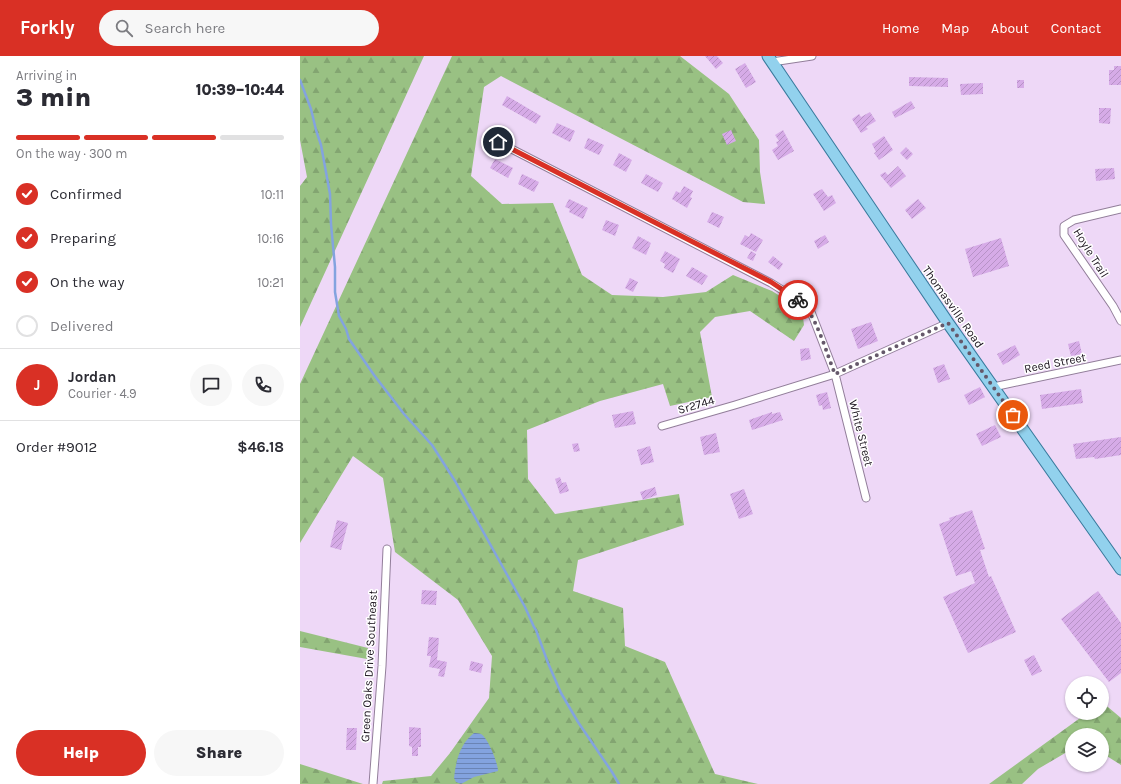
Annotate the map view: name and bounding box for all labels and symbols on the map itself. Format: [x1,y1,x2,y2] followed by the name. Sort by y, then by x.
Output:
[481,125,515,159] pin
[1070,226,1112,280] street label: Hoyle Trail
[919,263,987,351] street label: Thomasville Road
[778,280,818,320] courier
[1023,350,1088,376] street label: Reed Street
[676,393,716,417] street label: Sr2744
[846,398,876,468] street label: White Street
[996,398,1030,432] pin
[358,589,380,742] street label: Green Oaks Drive Southeast

